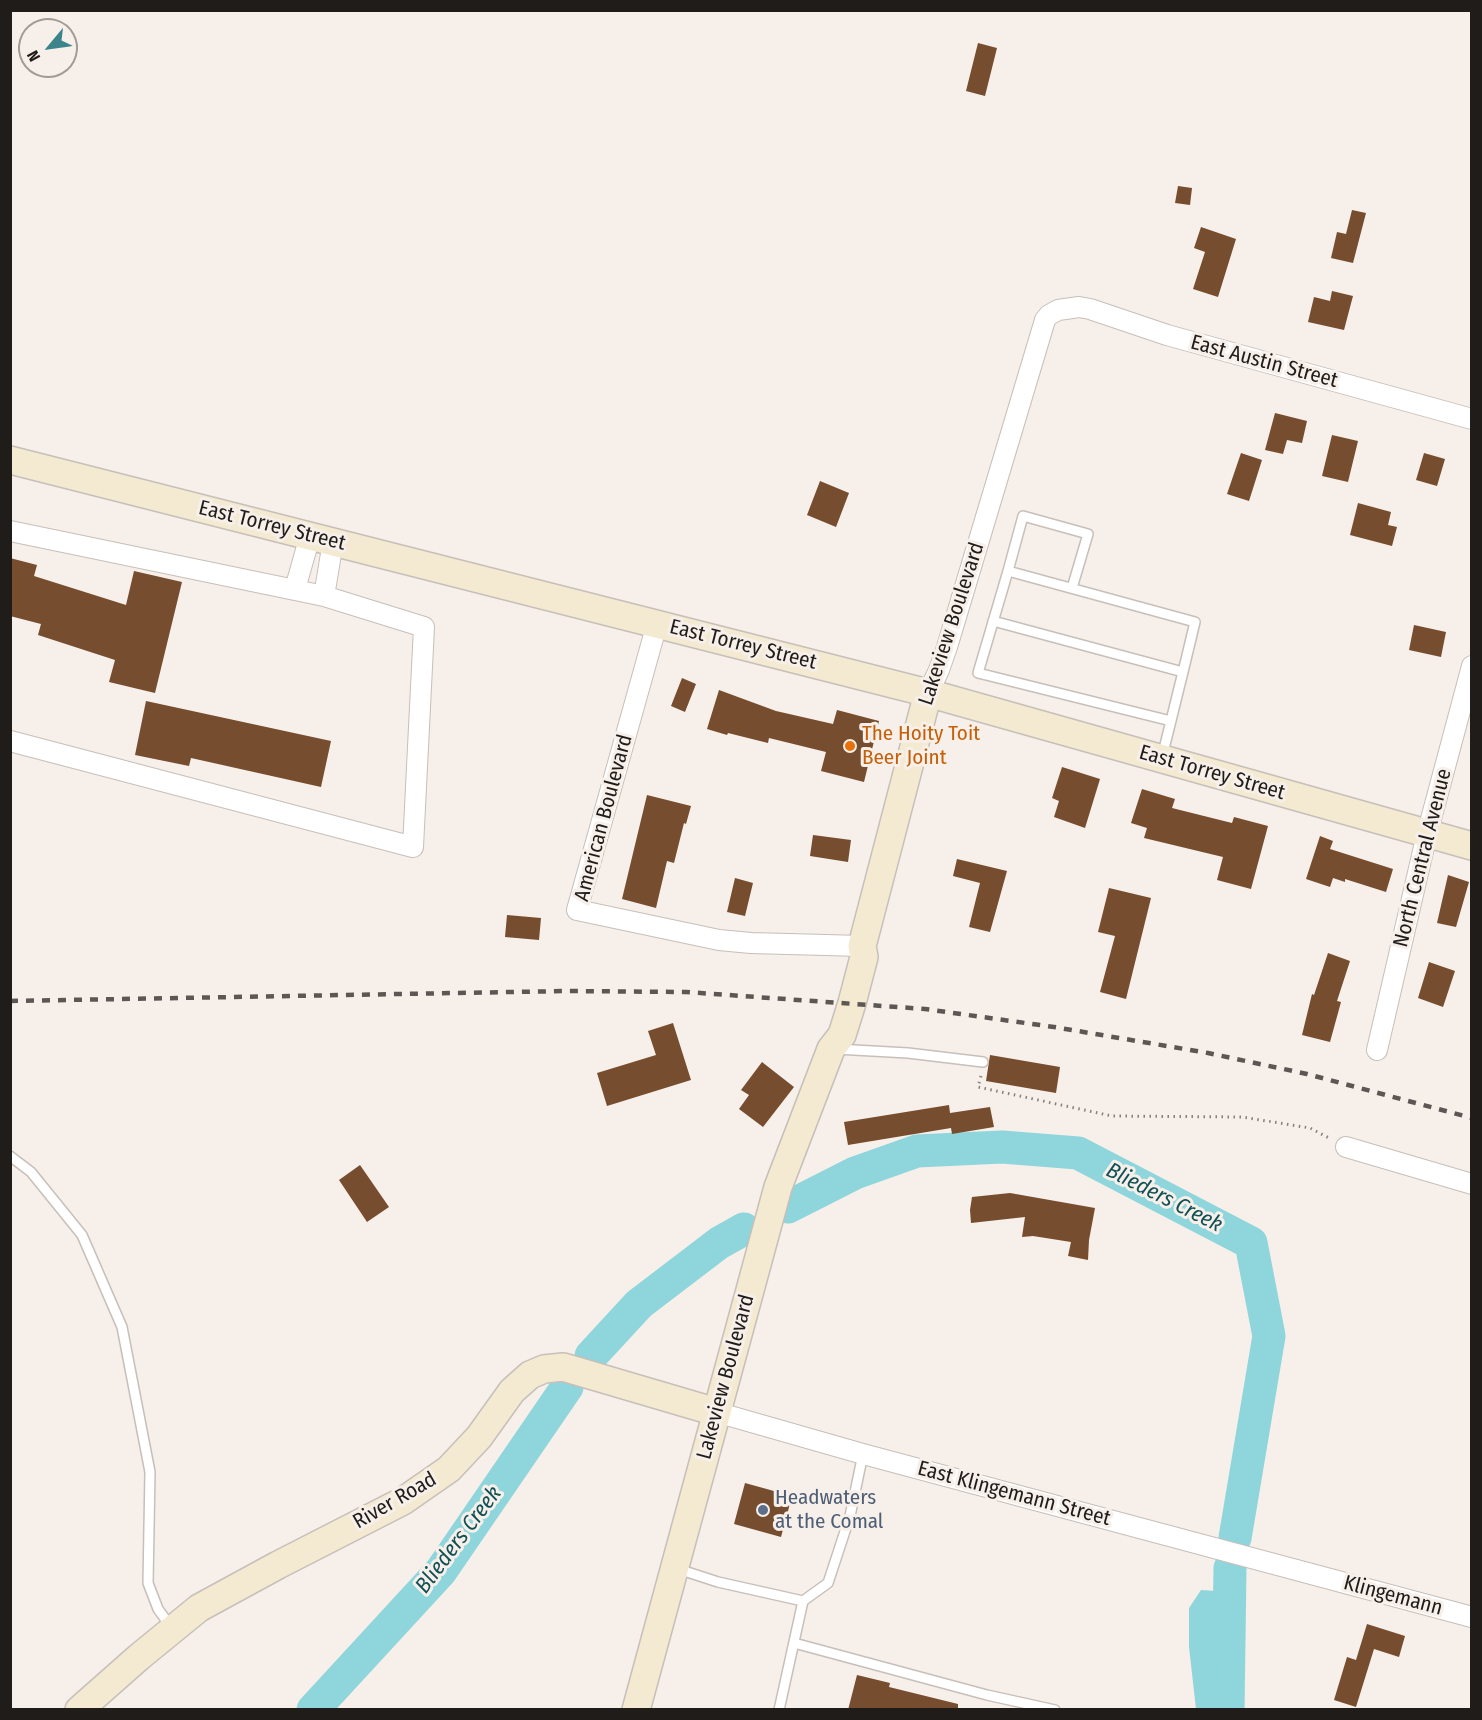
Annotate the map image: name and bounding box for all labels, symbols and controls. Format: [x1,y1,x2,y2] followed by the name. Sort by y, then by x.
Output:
[18,18,78,78] north arrow
[23,47,44,65] text: N
[1188,330,1340,394] street label: East Austin Street
[196,496,348,556] street label: East Torrey Street
[914,539,990,709] street label: Lakeview Boulevard
[667,615,819,675] street label: East Torrey Street
[862,721,980,771] place label: The Hoity Toit Beer Joint
[570,732,638,904] street label: American Boulevard
[843,739,857,753] marker: The Hoity Toit Beer Joint
[1136,740,1288,806] street label: East Torrey Street
[1389,766,1457,950] street label: North Central Avenue
[1101,1157,1227,1239] water label: Blieders Creek
[692,1292,760,1462] street label: Lakeview Boulevard
[915,1456,1113,1532] street label: East Klingemann Street
[349,1467,441,1535] street label: River Road
[410,1481,508,1599] water label: Blieders Creek
[775,1485,883,1535] place label: Headwaters at the Comal
[756,1503,770,1517] marker: Headwaters at the Comal
[1341,1571,1445,1621] street label: Klingemann

